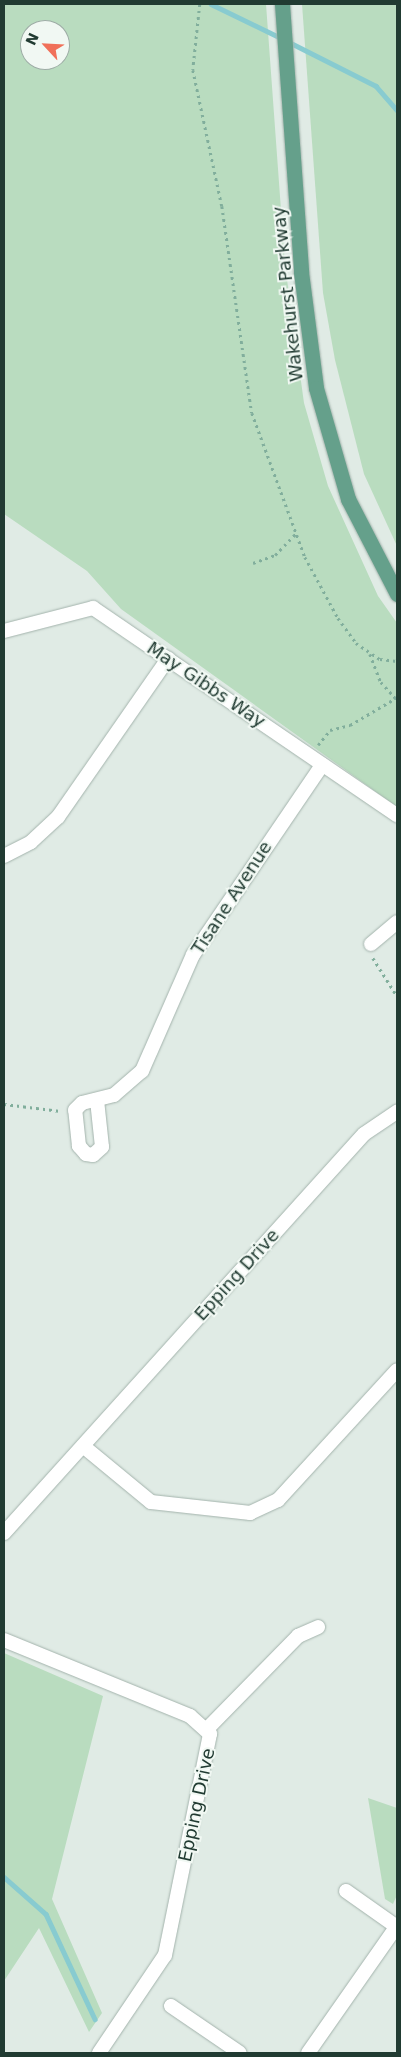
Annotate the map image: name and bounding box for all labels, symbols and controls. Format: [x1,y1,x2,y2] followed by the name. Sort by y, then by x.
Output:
[20,20,70,70] north arrow
[23,30,42,48] text: N
[268,205,308,383] street label: Wakehurst Parkway
[143,637,269,733] street label: May Gibbs Way
[187,837,277,959] street label: Tisane Avenue
[190,1225,284,1325] street label: Epping Drive
[174,1746,220,1864] street label: Epping Drive

